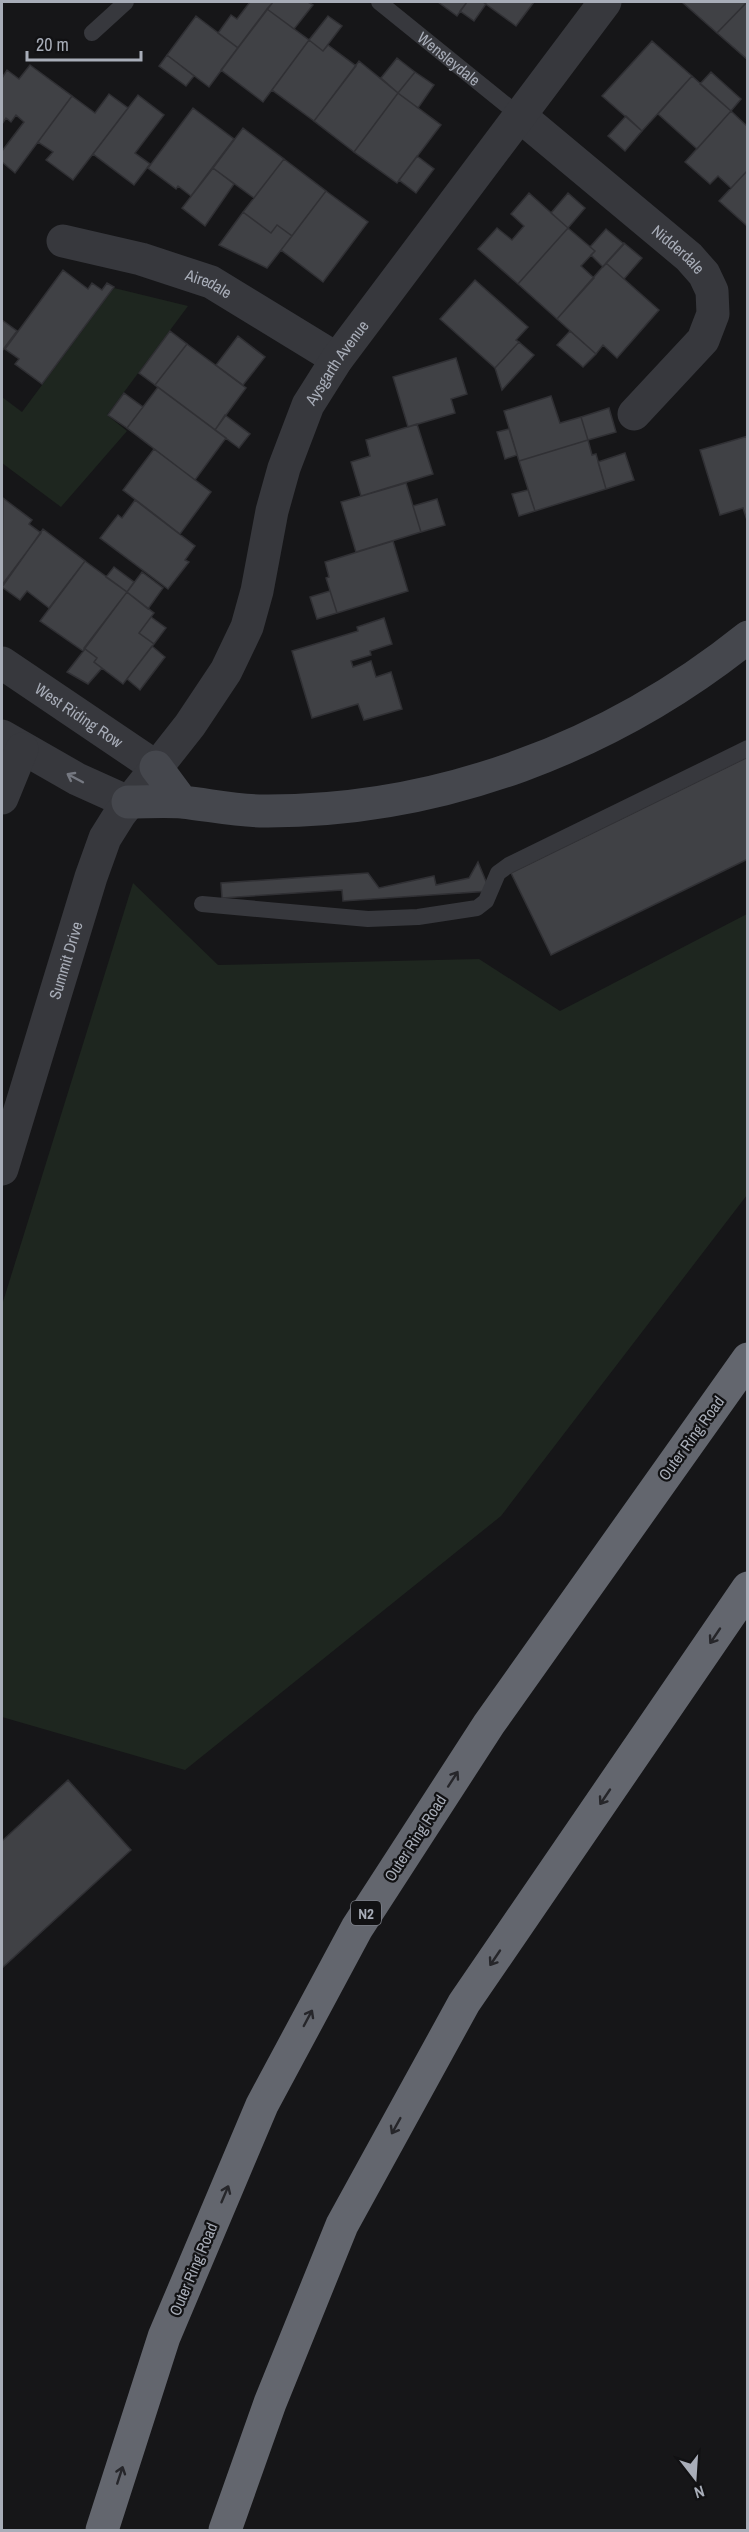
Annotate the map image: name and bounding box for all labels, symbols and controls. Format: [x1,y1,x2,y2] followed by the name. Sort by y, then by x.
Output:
[27,24,141,62] scale bar
[413,26,485,91] street label: Wensleydale
[36,32,69,57] text: 20 m
[647,220,710,279] street label: Nidderdale
[182,263,236,303] street label: Airedale
[299,315,374,410] street label: Aysgarth Avenue
[31,677,128,753] street label: West Riding Row
[66,771,84,783] one-way arrow
[43,919,88,1002] street label: Summit Drive
[653,1391,729,1485] street label: Outer Ring Road
[708,1627,720,1644] one-way arrow
[446,1771,459,1788] one-way arrow
[598,1788,610,1805] one-way arrow
[379,1790,451,1886] street label: Outer Ring Road
[351,1901,381,1925] road number: N2
[489,1949,501,1966] one-way arrow
[303,2009,315,2027] one-way arrow
[390,2117,402,2134] one-way arrow
[220,2185,231,2203] one-way arrow
[163,2219,223,2319] street label: Outer Ring Road
[665,2448,725,2508] north arrow
[115,2466,126,2485] one-way arrow
[692,2480,707,2504] text: N

